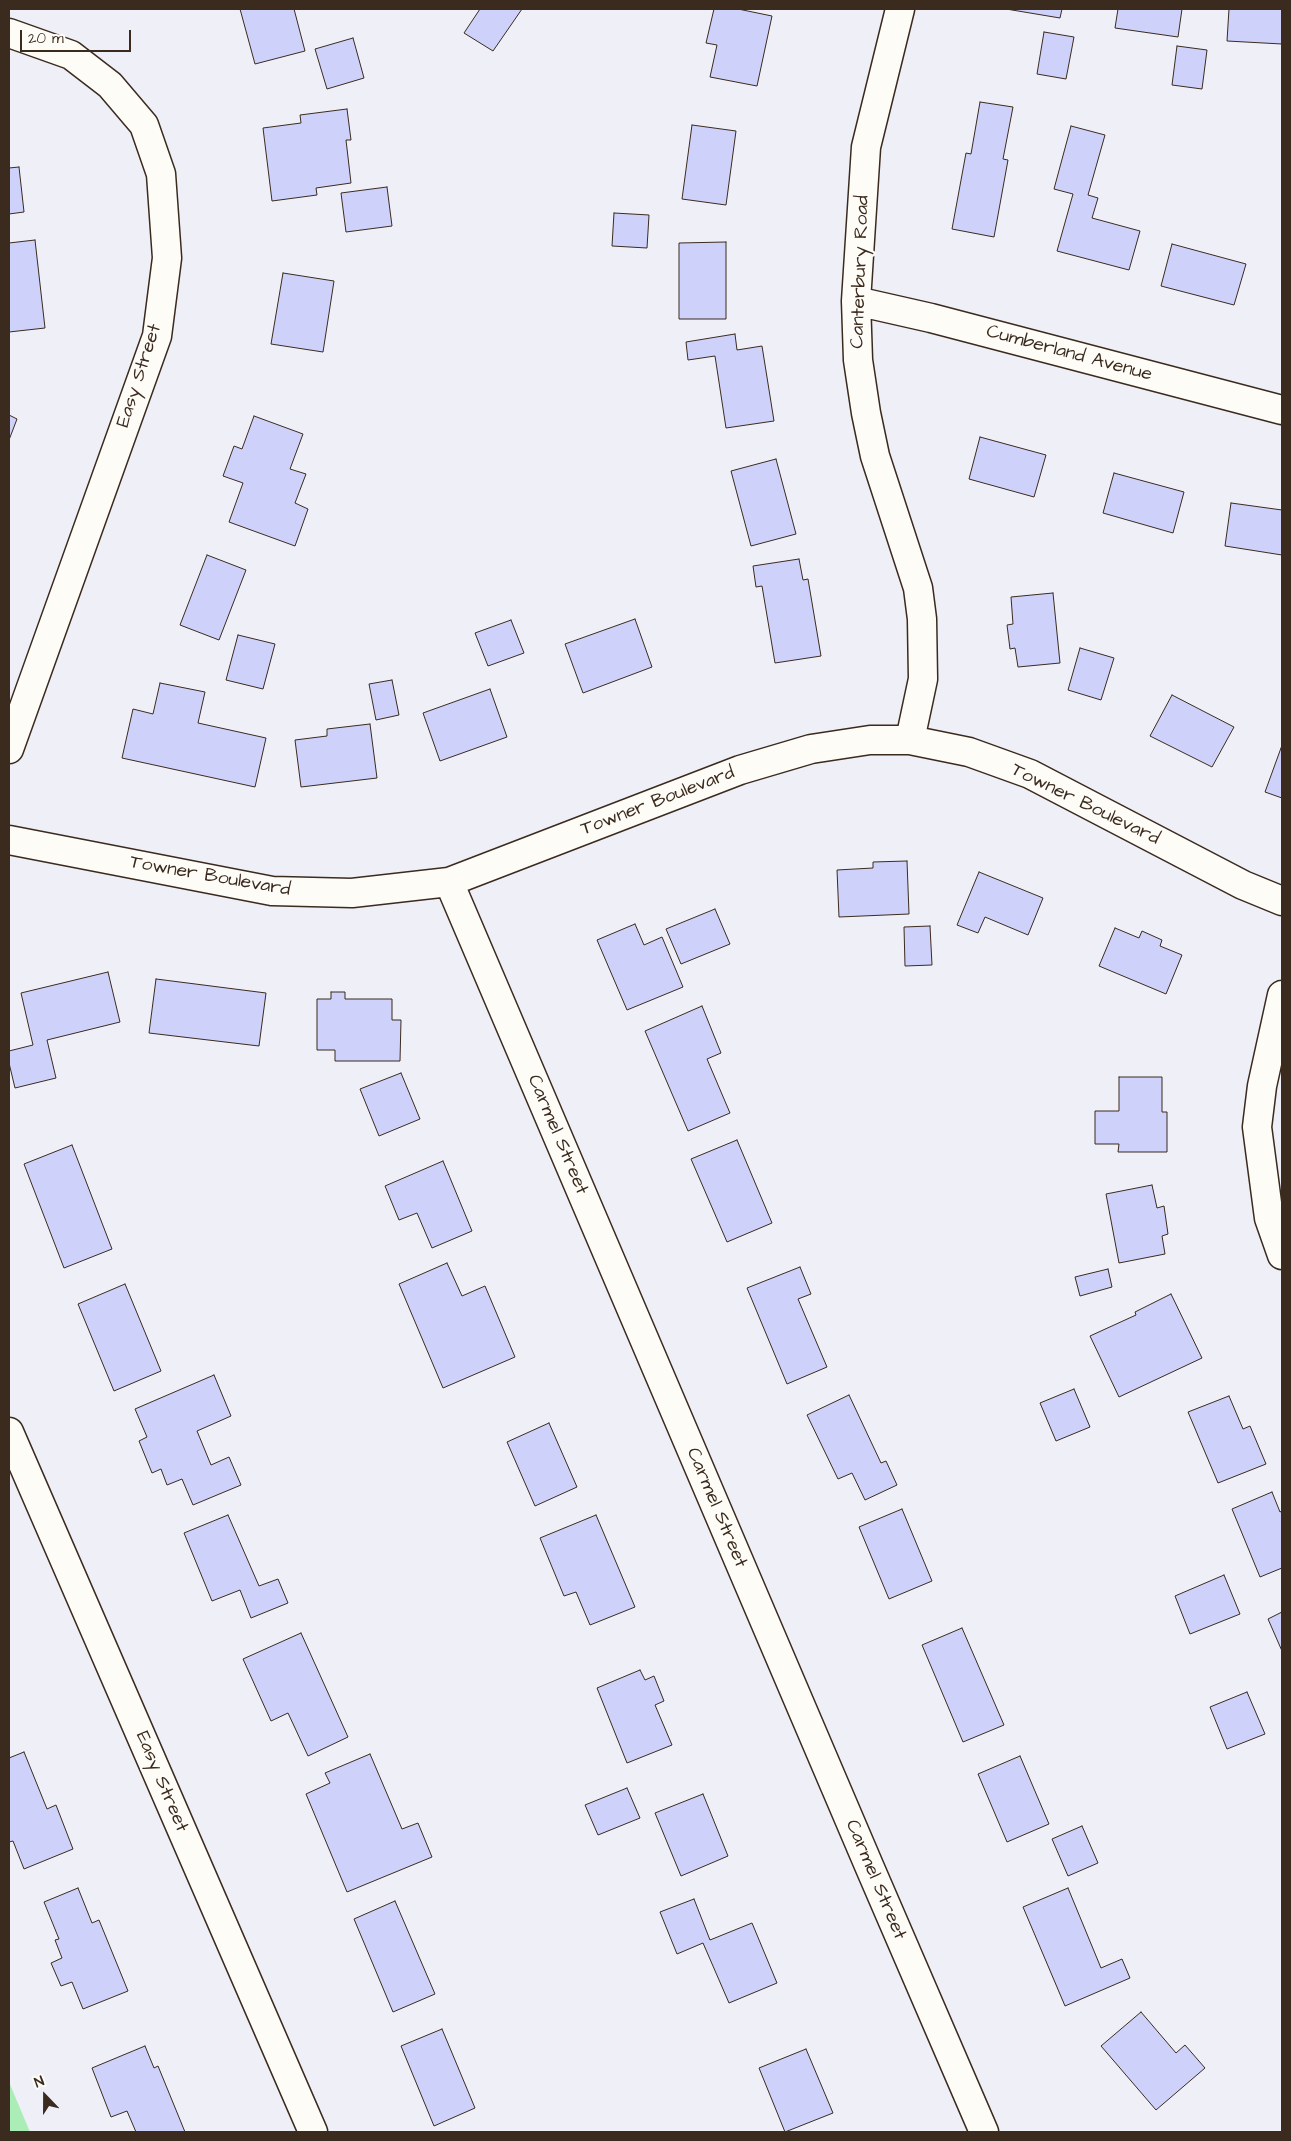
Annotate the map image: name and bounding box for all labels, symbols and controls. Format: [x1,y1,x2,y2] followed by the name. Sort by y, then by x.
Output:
[22,20,134,52] scale bar
[28,28,64,49] text: 20 m
[847,195,875,349] street label: Canterbury Road
[984,321,1154,387] street label: Cumberland Avenue
[113,322,167,430] street label: Easy Street
[1007,759,1163,851] street label: Towner Boulevard
[578,762,738,842] street label: Towner Boulevard
[128,852,292,902] street label: Towner Boulevard
[522,1072,592,1198] street label: Carmel Street
[681,1445,751,1571] street label: Carmel Street
[130,1728,192,1836] street label: Easy Street
[840,1817,910,1943] street label: Carmel Street
[20,2071,70,2121] north arrow
[32,2071,47,2093] text: N

